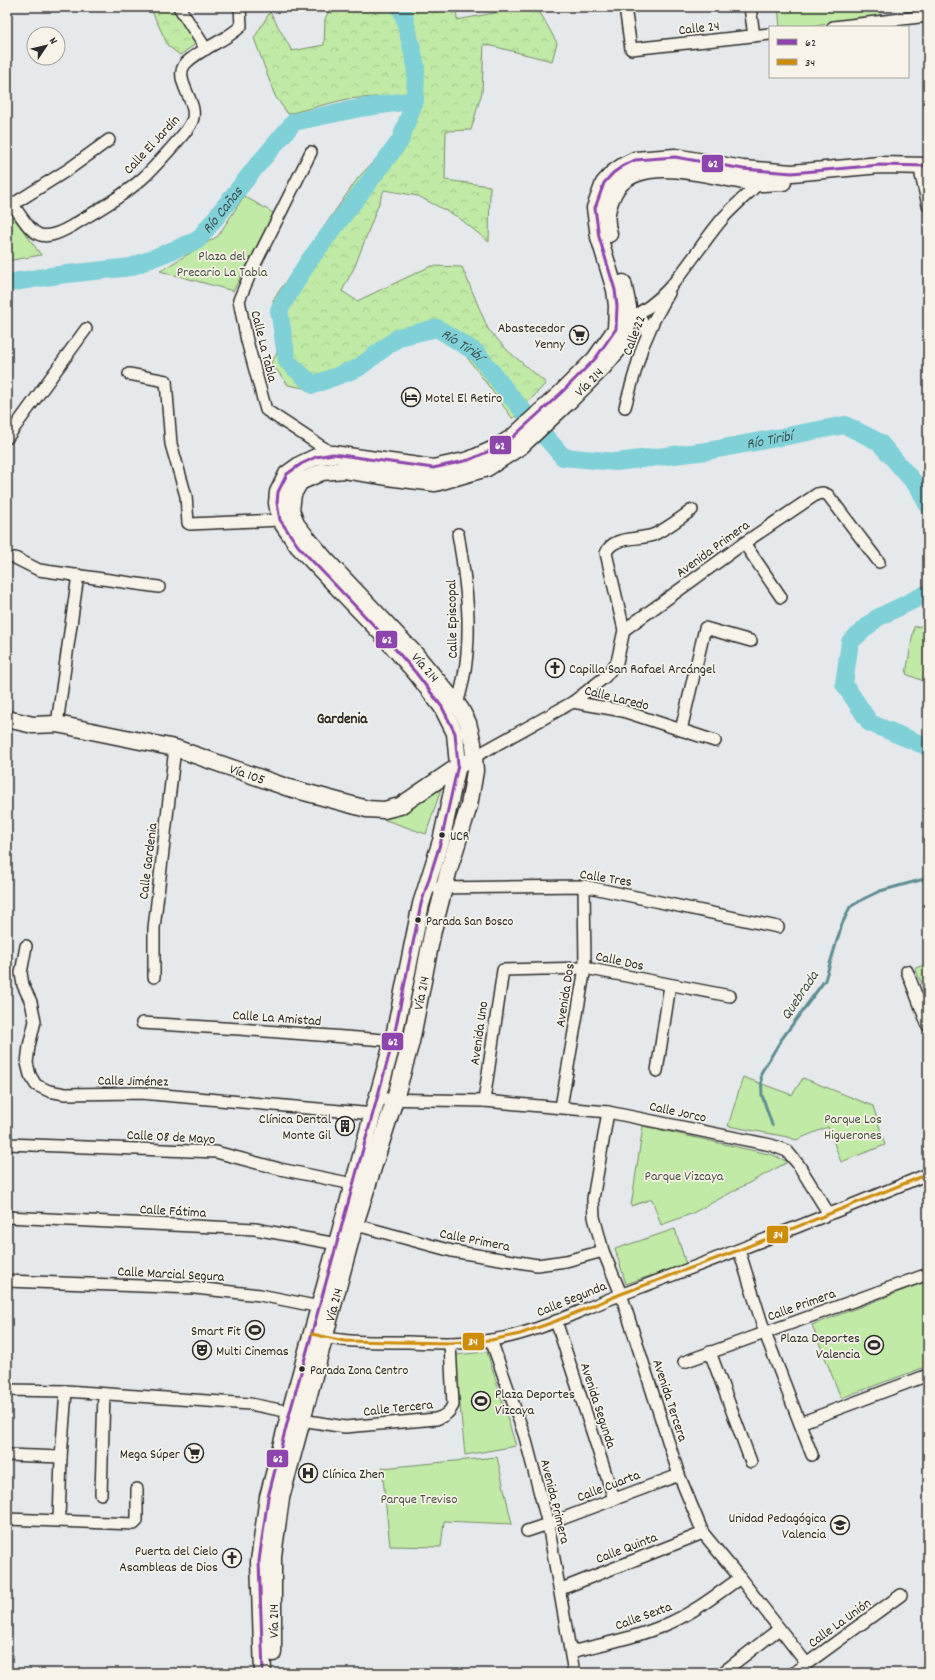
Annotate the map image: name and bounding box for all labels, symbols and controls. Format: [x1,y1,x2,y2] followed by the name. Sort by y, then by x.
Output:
[678,17,721,41] street label: Calle 24
[26,26,66,66] north arrow
[769,26,909,78] legend
[44,35,61,49] text: N
[805,35,816,52] text: 62
[805,55,815,72] text: 34
[120,111,185,180] street label: Calle El Jardín
[701,154,724,173] line badge: 62
[708,157,718,173] text: 62
[198,182,250,239] water label: Río Cañas
[177,247,268,283] park label: Plaza del Precario La Tabla
[245,309,282,385] street label: Calle La Tabla
[618,313,652,359] street label: Calle 22
[498,319,566,355] place label: Abastecedor Yenny
[436,324,491,369] water label: Río Tiribí
[568,324,590,346] supermarket icon: Abastecedor Yenny
[571,364,609,402] street label: Vía 214
[400,386,422,408] hotel icon: Motel El Retiro
[425,389,502,409] place label: Motel El Retiro
[745,425,799,456] water label: Río Tiribí
[489,435,512,455] line badge: 62
[495,439,505,455] text: 62
[672,516,754,583] street label: Avenida Primera
[442,579,464,659] street label: Calle Episcopal
[375,630,398,649] line badge: 62
[382,633,392,649] text: 62
[406,649,443,688] street label: Vía 214
[544,657,566,679] church icon: Capilla San Rafael Arcángel
[569,660,716,680] place label: Capilla San Rafael Arcángel
[582,681,651,717] street label: Calle Laredo
[317,709,368,731] district label: Gardenia
[226,760,267,791] street label: Vía 105
[134,822,164,901] street label: Calle Gardenia
[450,828,469,847] place label: UCR
[437,830,447,840] marker: UCR
[578,865,633,893] street label: Calle Tres
[426,913,514,932] place label: Parada San Bosco
[413,915,423,925] marker: Parada San Bosco
[594,947,646,977] street label: Calle Dos
[551,962,581,1029] street label: Avenida Dos
[776,966,826,1025] water label: Quebrada
[410,974,436,1012] street label: Vía 214
[466,1000,494,1067] street label: Avenida Uno
[232,1006,322,1032] street label: Calle La Amistad
[381,1032,404,1051] line badge: 62
[388,1035,398,1051] text: 62
[97,1071,169,1093] street label: Calle Jiménez
[647,1097,708,1129] street label: Calle Jorco
[259,1110,332,1146] place label: Clínica Dental Monte Gil
[824,1110,882,1146] park label: Parque Los Higuerones
[334,1115,356,1137] building icon: Clínica Dental Monte Gil
[126,1126,216,1150] street label: Calle 08 de Mayo
[645,1167,724,1187] park label: Parque Vizcaya
[139,1200,207,1224] street label: Calle Fátima
[438,1224,512,1258] street label: Calle Primera
[766,1225,789,1244] line badge: 34
[773,1228,783,1244] text: 34
[117,1262,225,1288] street label: Calle Marcial Segura
[534,1277,610,1323] street label: Calle Segunda
[765,1284,839,1327] street label: Calle Primera
[321,1286,349,1324] street label: Vía 214
[244,1319,266,1341] sports icon: Smart Fit
[191,1322,241,1342] place label: Smart Fit
[780,1329,860,1365] place label: Plaza Deportes Valencia
[462,1332,485,1351] line badge: 34
[863,1334,885,1356] sports icon: Plaza Deportes Valencia
[468,1335,478,1351] text: 34
[191,1339,213,1361] theatre icon: Multi Cinemas
[216,1342,289,1362] place label: Multi Cinemas
[646,1357,692,1445] street label: Avenida Tercera
[574,1360,621,1451] street label: Avenida Segunda
[310,1362,408,1381] place label: Parada Zona Centro
[297,1364,307,1374] marker: Parada Zona Centro
[495,1385,575,1421] place label: Plaza Deportes Vizcaya
[470,1390,492,1412] sports icon: Plaza Deportes Vizcaya
[362,1395,435,1423] street label: Calle Tercera
[183,1442,205,1464] supermarket icon: Mega Súper
[120,1445,181,1465] place label: Mega Súper
[266,1449,289,1468] line badge: 62
[273,1452,283,1468] text: 62
[534,1457,574,1546] street label: Avenida Primera
[297,1462,319,1484] hospital icon: Clínica Zhen
[322,1465,384,1485] place label: Clínica Zhen
[574,1466,643,1508] street label: Calle Cuarta
[380,1490,458,1510] park label: Parque Treviso
[728,1509,826,1545] place label: Unidad Pedagógica Valencia
[829,1514,851,1536] school or university icon: Unidad Pedagógica Valencia
[593,1528,661,1570] street label: Calle Quinta
[119,1542,218,1578] place label: Puerta del Cielo Asambleas de Dios
[221,1547,243,1569] church icon: Puerta del Cielo Asambleas de Dios
[805,1594,876,1653] street label: Calle La Unión
[613,1597,675,1636] street label: Calle Sexta
[265,1604,285,1638] street label: Vía 214

